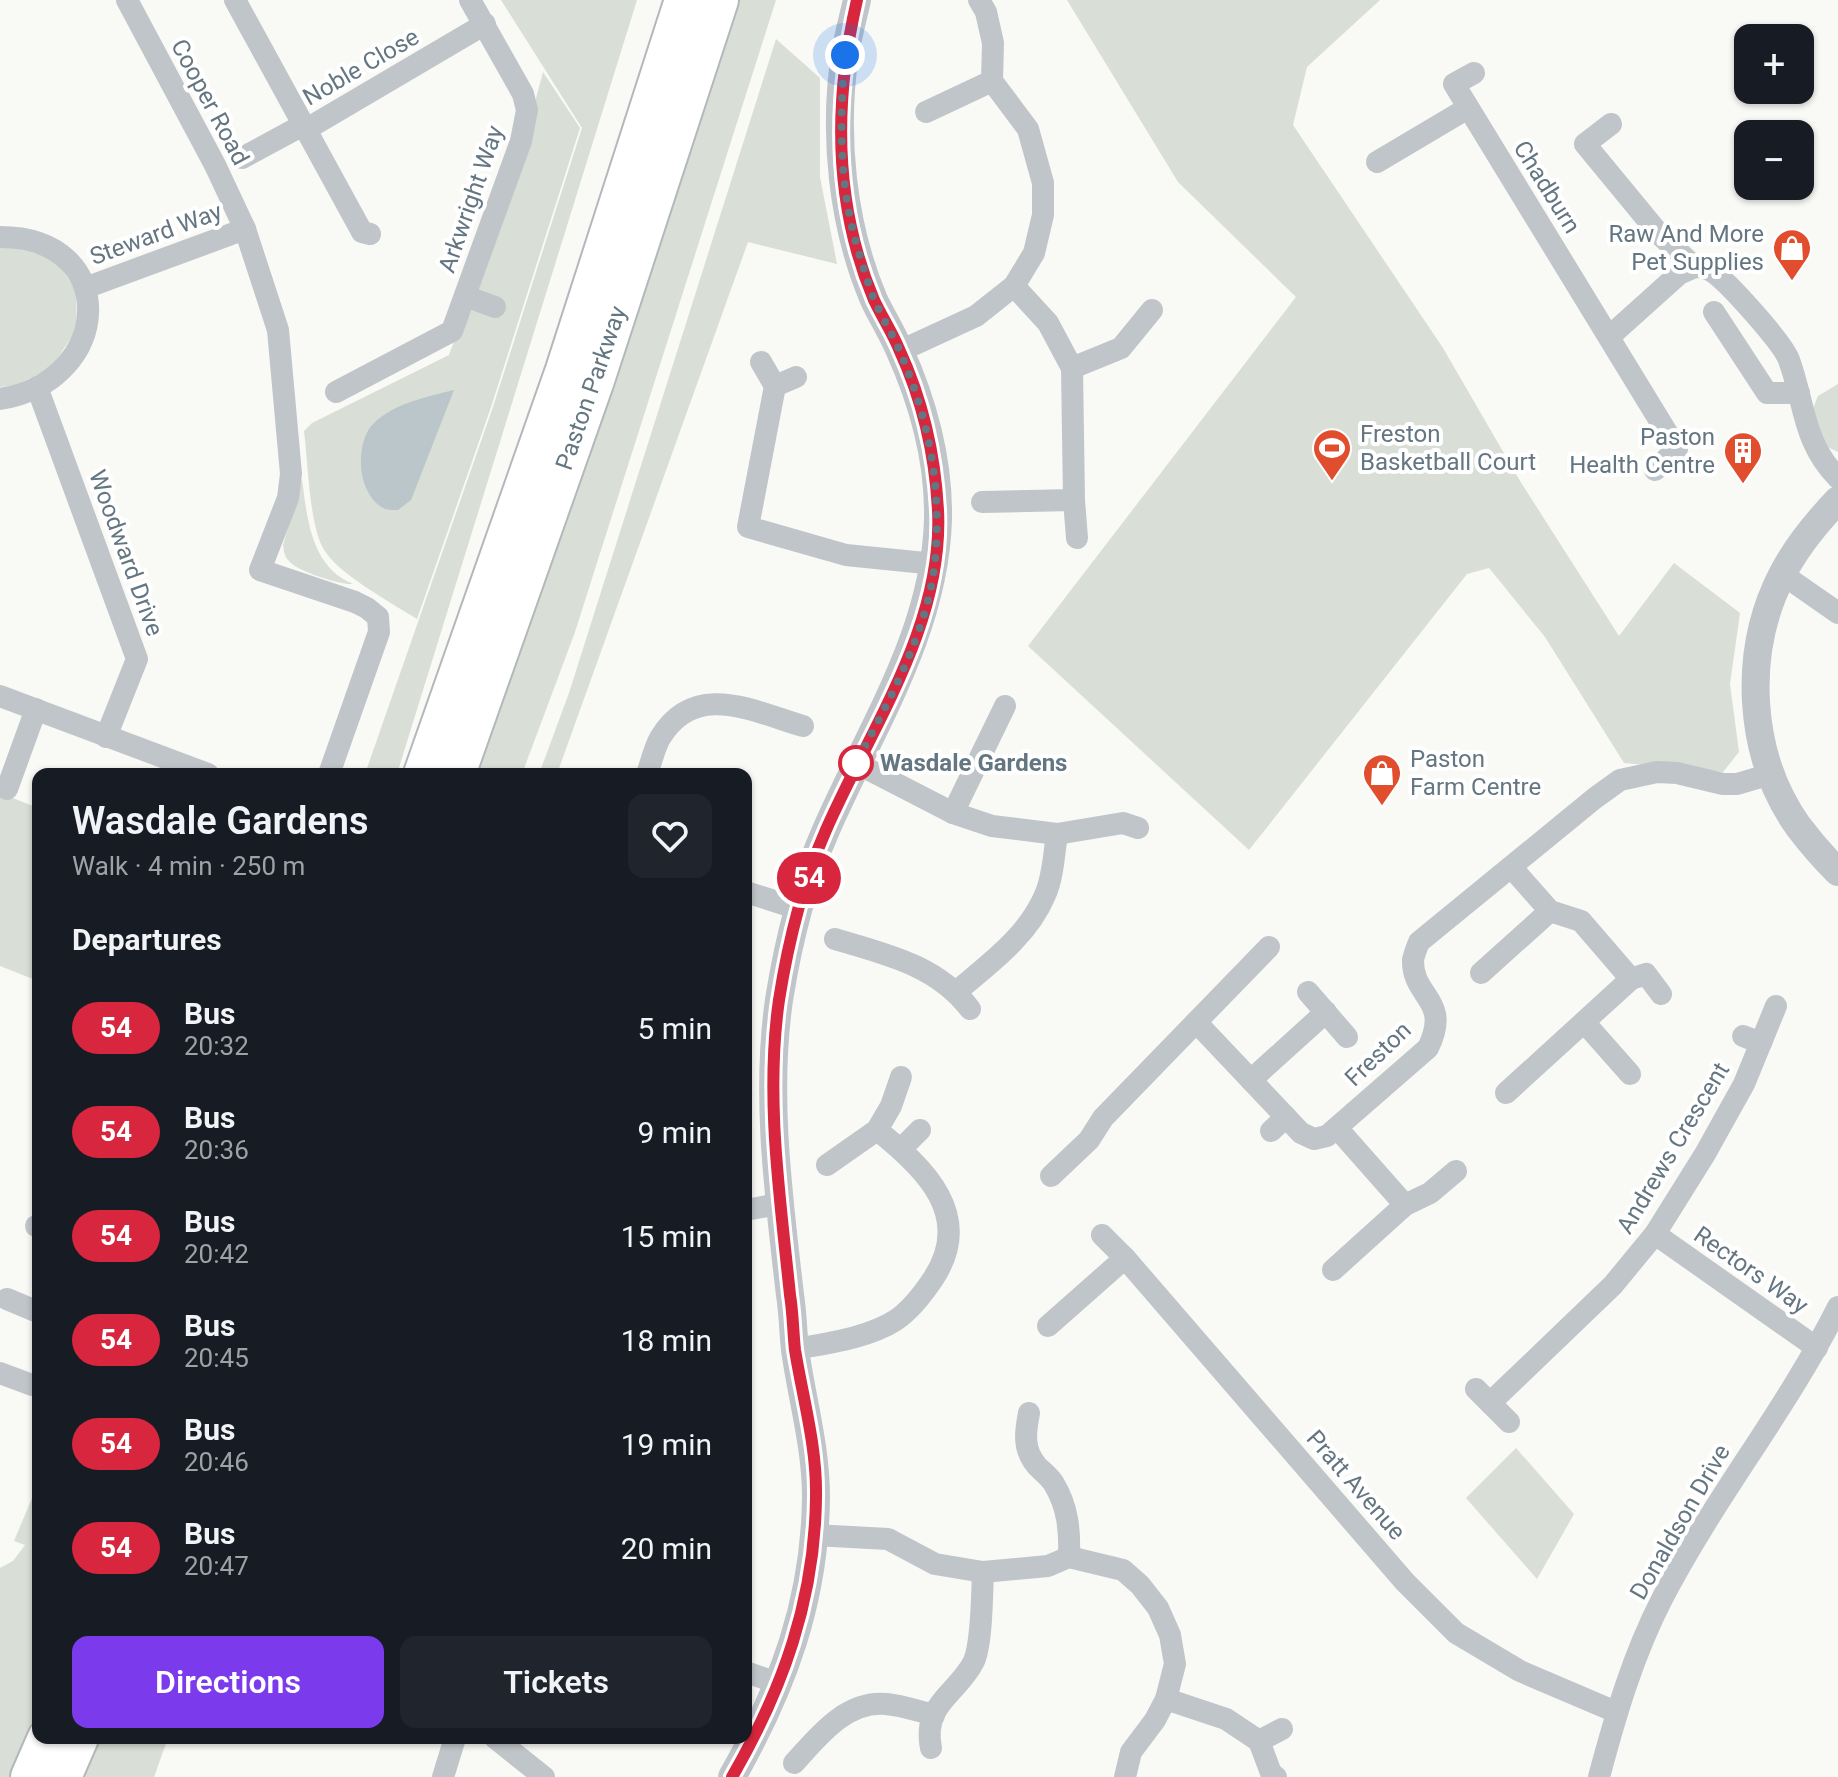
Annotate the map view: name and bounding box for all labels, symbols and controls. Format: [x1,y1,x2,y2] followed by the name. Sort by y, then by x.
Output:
[298,23,424,111] street label: Noble Close
[1734,24,1814,200] map controls
[1734,24,1814,104] button: +
[165,34,255,170] street label: Cooper Road
[825,35,865,75] your location
[1734,120,1814,200] button: −
[433,121,509,276] street label: Arkwright Way
[1508,136,1586,238] street label: Chadburn
[86,197,226,271] street label: Steward Way
[1608,220,1764,276] place label: Raw And More Pet Supplies
[1771,227,1813,282] shop icon: Raw And More Pet Supplies
[550,302,632,474] street label: Paston Parkway
[1360,420,1536,476] place label: Freston Basketball Court
[1569,423,1715,479] place label: Paston Health Centre
[1311,427,1353,482] sports icon: Freston Basketball Court
[1722,430,1764,485] building icon: Paston Health Centre
[83,466,169,640] street label: Woodward Drive
[1410,745,1541,801] place label: Paston Farm Centre
[839,746,873,780] marker: Wasdale Gardens
[880,749,1067,777] place label: Wasdale Gardens
[1361,752,1403,807] shop icon: Paston Farm Centre
[628,794,712,878] button: heart
[72,799,369,843] text: Wasdale Gardens
[72,851,305,881] text: Walk · 4 min · 250 m
[773,852,845,904] line badge: 54
[793,861,825,894] text: 54
[72,922,222,957] text: Departures
[184,996,235,1031] text: Bus
[100,1011,132,1044] text: 54
[638,1011,712,1046] text: 5 min
[1339,1016,1417,1092] street label: Freston
[184,1031,249,1061] text: 20:32
[1611,1057,1735,1239] street label: Andrews Crescent
[184,1100,235,1135] text: Bus
[100,1115,132,1148] text: 54
[638,1115,712,1150] text: 9 min
[184,1135,249,1165] text: 20:36
[184,1204,235,1239] text: Bus
[100,1219,132,1252] text: 54
[621,1219,712,1254] text: 15 min
[1688,1220,1814,1320] street label: Rectors Way
[184,1239,249,1269] text: 20:42
[184,1308,235,1343] text: Bus
[100,1323,132,1356] text: 54
[621,1323,712,1358] text: 18 min
[184,1343,249,1373] text: 20:45
[184,1412,235,1447] text: Bus
[1301,1424,1411,1546] street label: Pratt Avenue
[100,1427,132,1460] text: 54
[621,1427,712,1462] text: 19 min
[1624,1440,1736,1604] street label: Donaldson Drive
[184,1447,249,1477] text: 20:46
[184,1516,235,1551] text: Bus
[100,1531,132,1564] text: 54
[621,1531,712,1566] text: 20 min
[184,1551,249,1581] text: 20:47
[72,1636,384,1728] button: Directions
[400,1636,712,1728] button: Tickets

